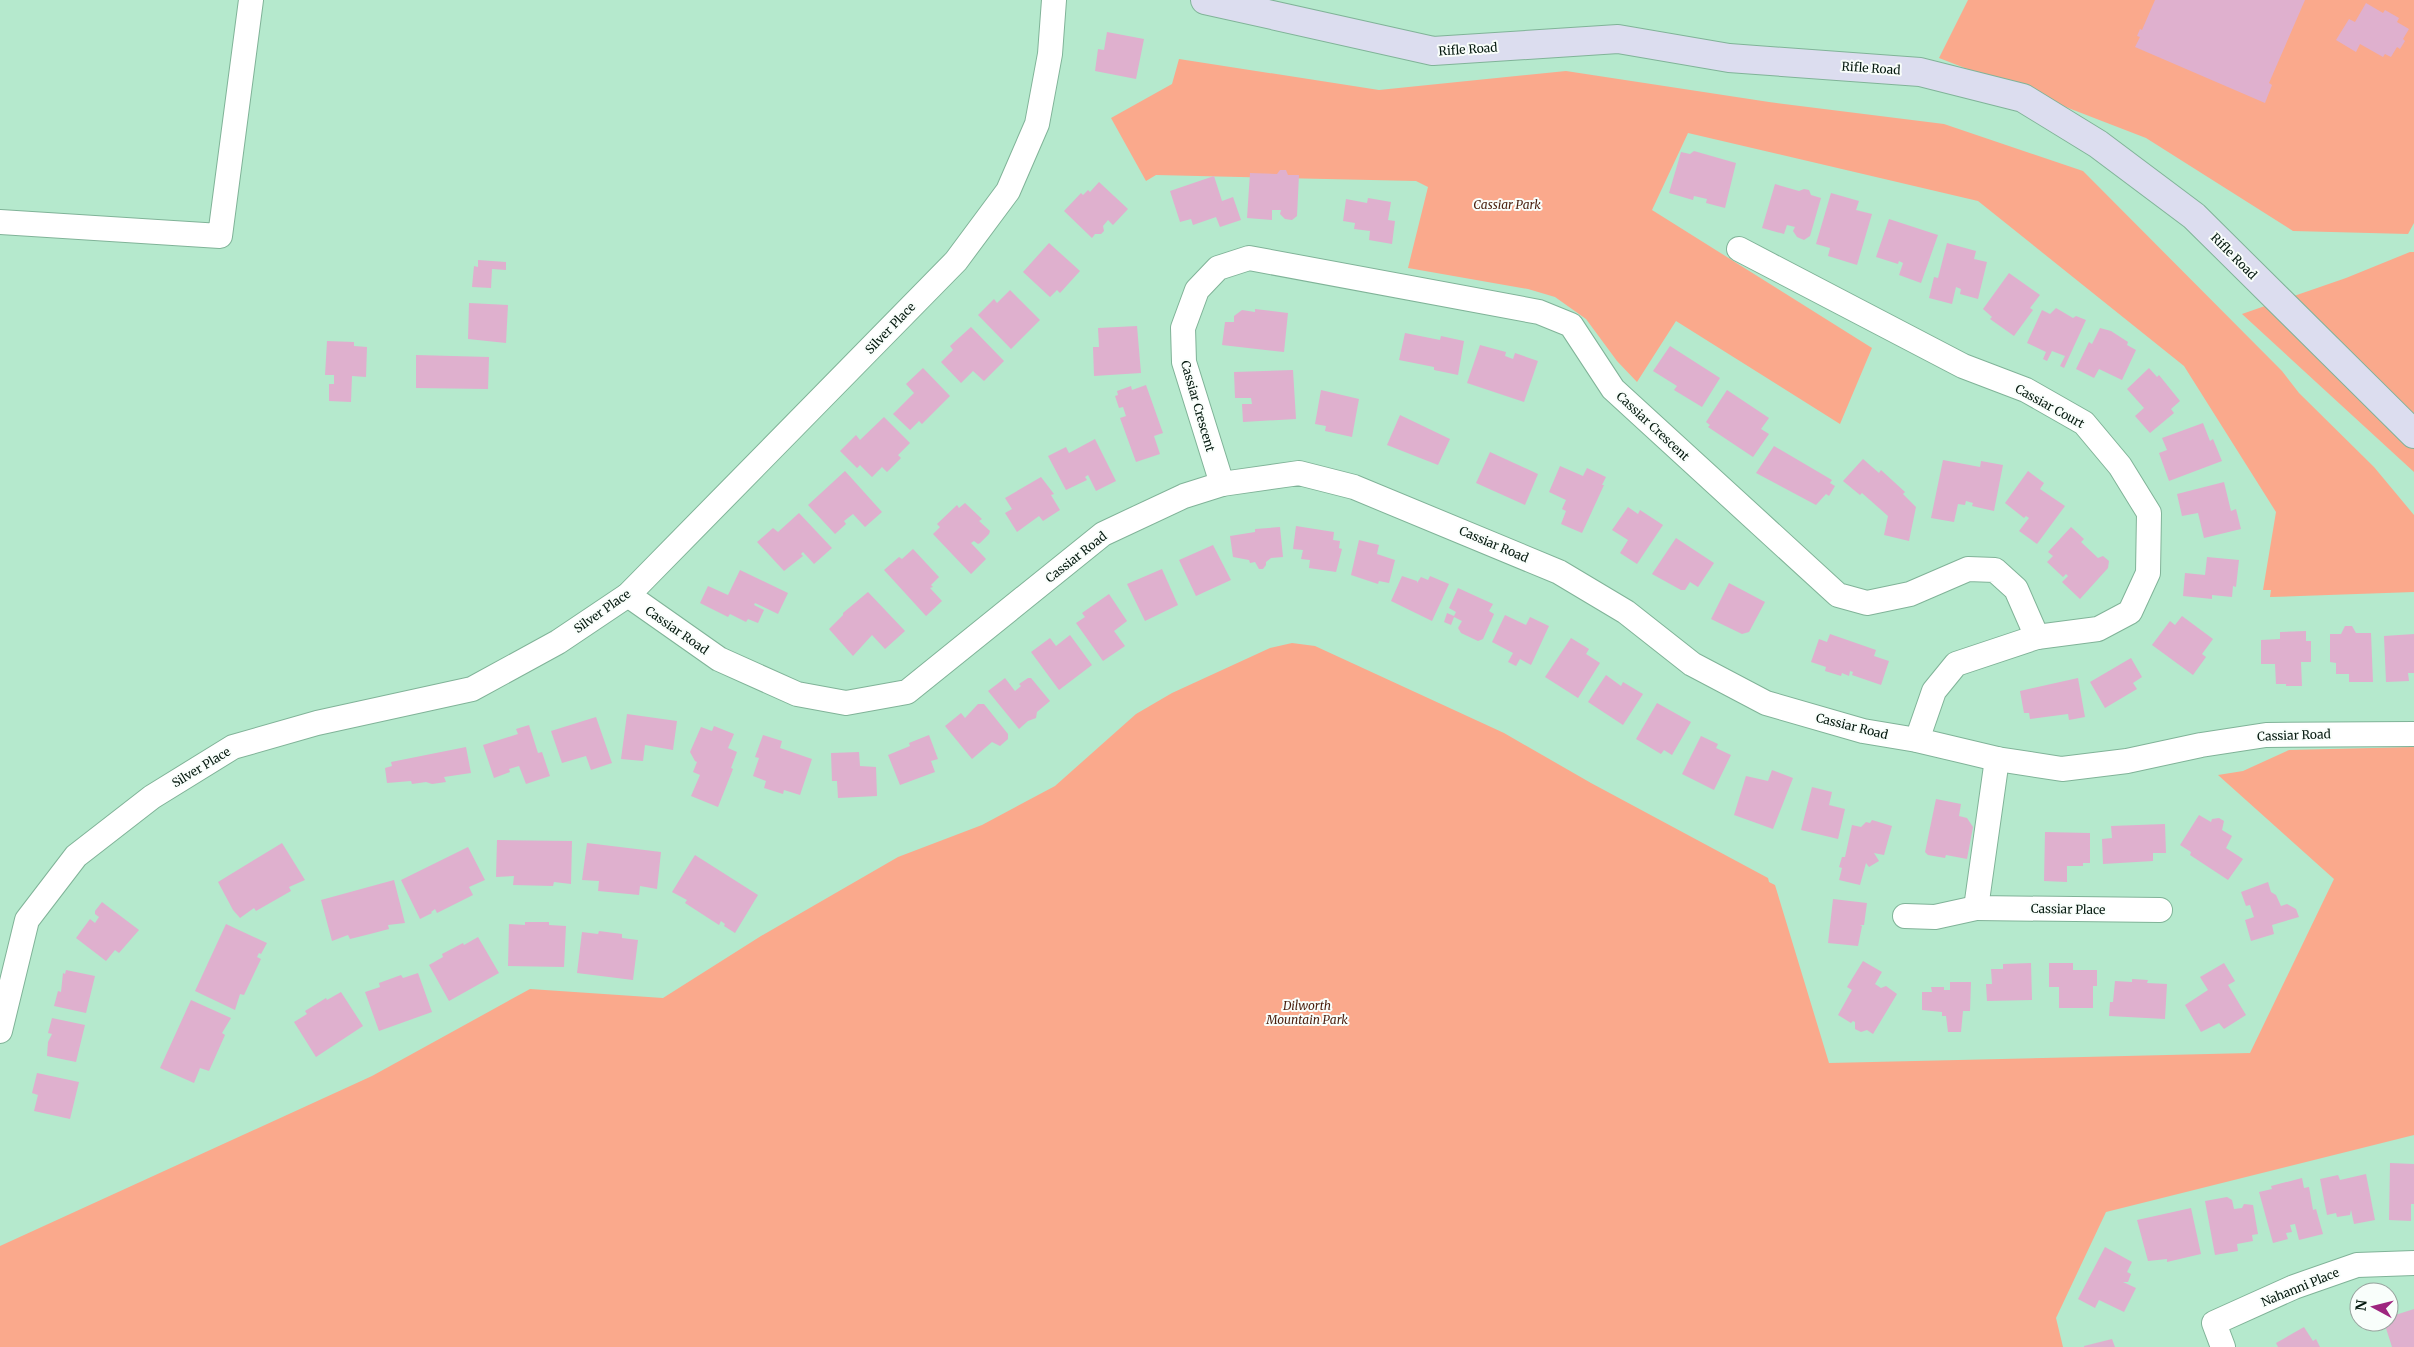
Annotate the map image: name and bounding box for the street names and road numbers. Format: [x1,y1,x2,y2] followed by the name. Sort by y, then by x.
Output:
[1438,39,1498,59] street label: Rifle Road
[1841,58,1901,78] street label: Rifle Road
[2208,230,2260,282] street label: Rifle Road
[862,299,918,357] street label: Silver Place
[1178,359,1218,454] street label: Cassiar Crescent
[2013,381,2087,431] street label: Cassiar Court
[1613,388,1693,464] street label: Cassiar Crescent
[1457,523,1531,565] street label: Cassiar Road
[1042,528,1110,586] street label: Cassiar Road
[571,586,633,636] street label: Silver Place
[643,603,711,657] street label: Cassiar Road
[1814,710,1890,742] street label: Cassiar Road
[2257,726,2331,744] street label: Cassiar Road
[169,744,233,790] street label: Silver Place
[2031,901,2105,917] street label: Cassiar Place
[2259,1265,2341,1309] street label: Nahanni Place

